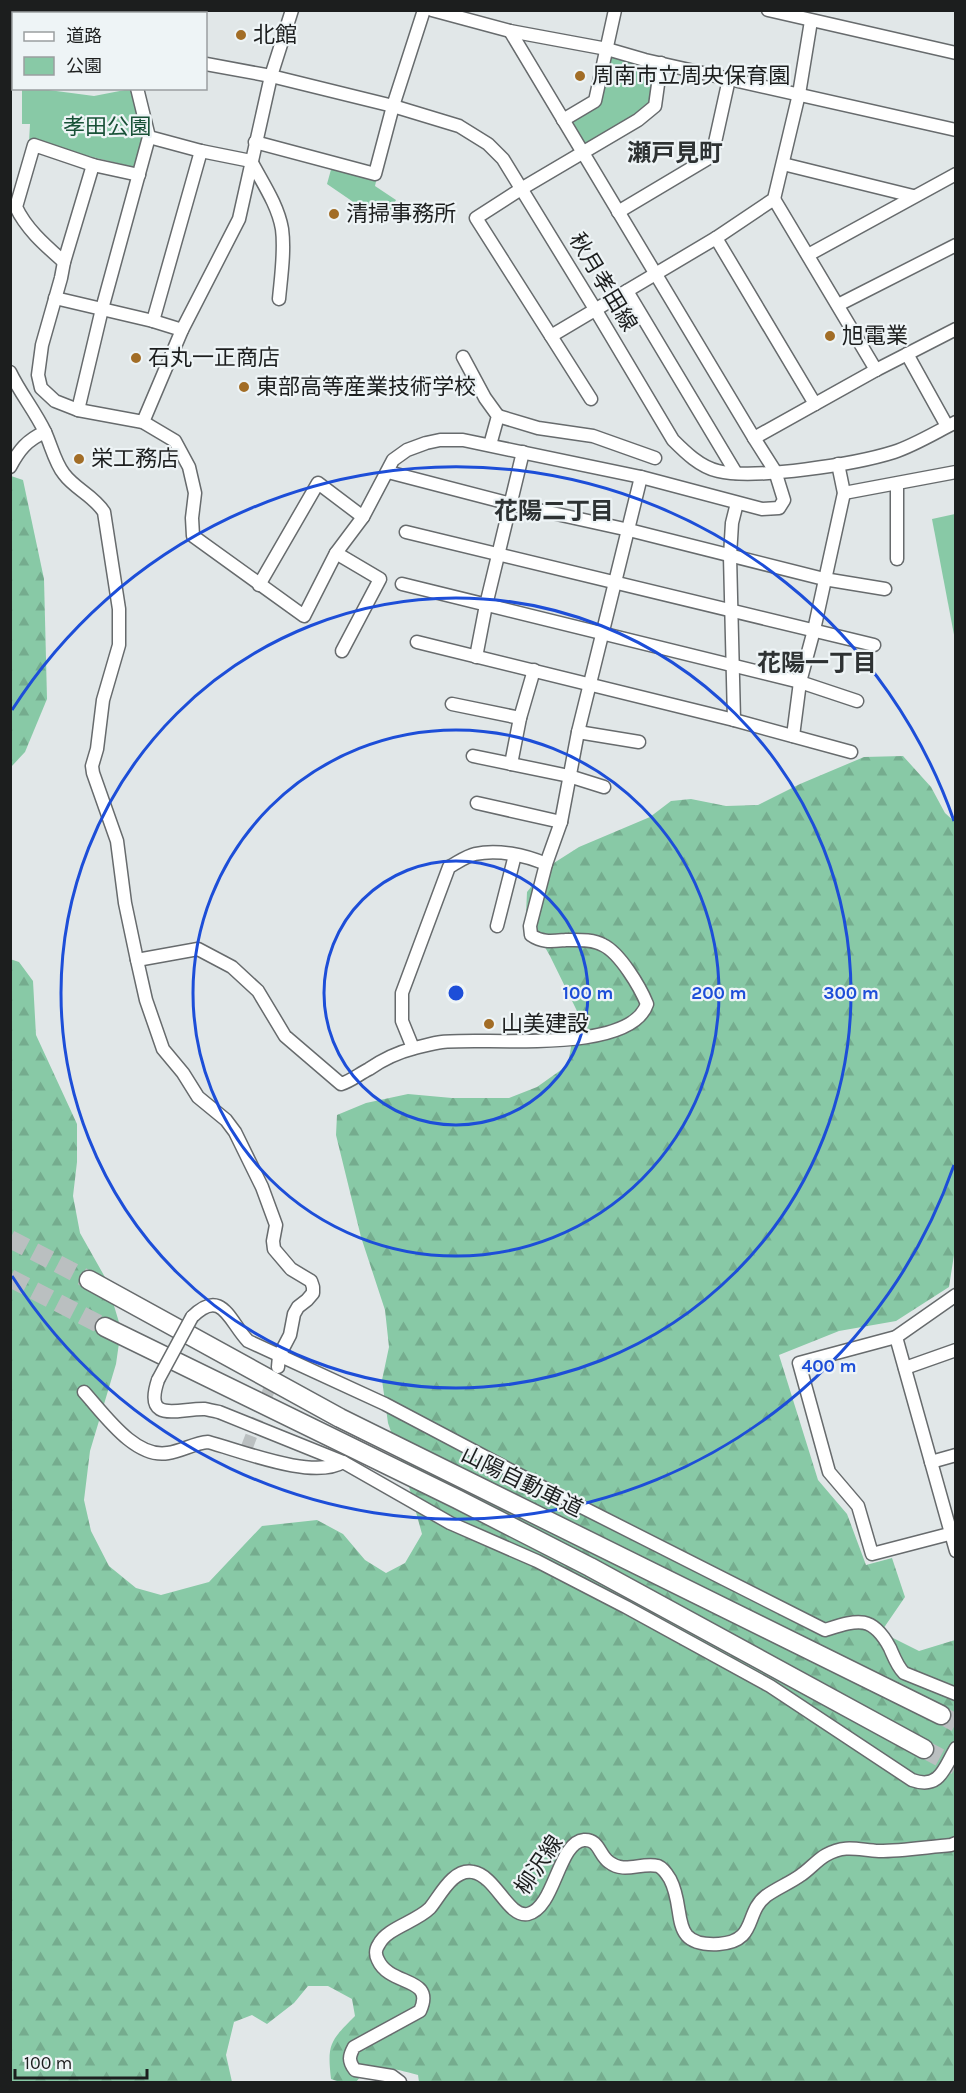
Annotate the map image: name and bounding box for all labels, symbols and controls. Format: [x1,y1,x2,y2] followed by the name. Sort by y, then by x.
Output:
[12,12,207,90] legend
[253,22,297,48] place label: 北館
[66,25,102,47] text: 道路
[234,28,248,42] marker: 北館
[66,55,102,77] text: 公園
[592,63,790,89] place label: 周南市立周央保育園
[573,69,587,83] marker: 周南市立周央保育園
[63,114,151,140] park label: 孝田公園
[627,139,723,167] district label: 瀬戸見町
[346,201,456,227] place label: 清掃事務所
[327,207,341,221] marker: 清掃事務所
[564,228,642,336] street label: 秋月孝田線
[842,323,908,349] place label: 旭電業
[823,329,837,343] marker: 旭電業
[148,345,280,371] place label: 石丸一正商店
[129,351,143,365] marker: 石丸一正商店
[256,374,476,400] place label: 東部高等産業技術学校
[237,380,251,394] marker: 東部高等産業技術学校
[91,446,179,472] place label: 栄工務店
[72,452,86,466] marker: 栄工務店
[494,497,614,525] district label: 花陽二丁目
[757,649,877,677] district label: 花陽一丁目
[563,982,613,1004] text: 100 m
[691,982,747,1004] text: 200 m
[823,982,879,1004] text: 300 m
[446,983,466,1003] centre of rings
[501,1011,589,1037] place label: 山美建設
[482,1017,496,1031] marker: 山美建設
[801,1355,857,1377] text: 400 m
[457,1441,587,1523] street label: 山陽自動車道
[510,1830,568,1900] street label: 柳沢線
[15,2042,147,2080] scale bar
[24,2052,72,2074] text: 100 m

